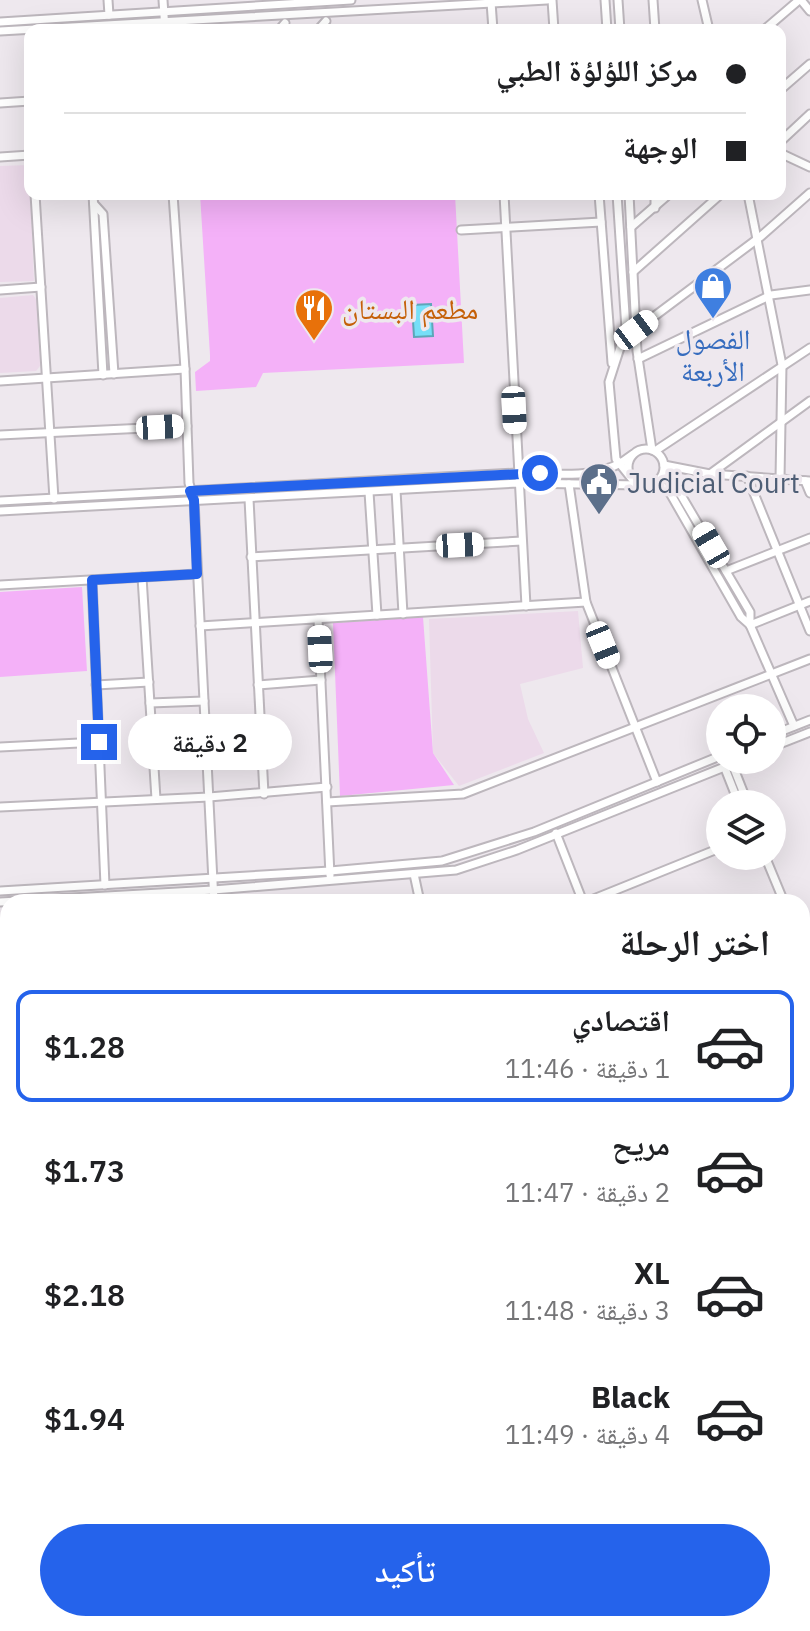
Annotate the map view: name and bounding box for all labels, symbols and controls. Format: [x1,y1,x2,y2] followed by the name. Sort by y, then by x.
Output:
[496,50,698,89] text: مركز اللؤلؤة الطبي
[623,127,698,166] text: الوجهة
[692,265,734,320] shop icon: الفصول الأربعة
[293,287,335,342] restaurant icon: مطعم البستان
[342,290,478,328] place label: مطعم البستان
[610,306,662,354] car
[676,320,750,389] place label: الفصول الأربعة
[501,385,527,435] car
[135,414,185,440] car
[522,455,558,491] route start
[578,461,620,516] public building icon: Judicial Court
[627,464,800,501] place label: Judicial Court
[689,518,733,572] car
[435,532,485,558] car
[583,618,623,672] car
[307,624,333,674] car
[706,694,786,870] map controls
[706,694,786,774] button: locate
[127,714,291,770] callout: 2 دقيقة
[81,724,117,760] route end
[172,725,248,759] text: 2 دقيقة
[706,790,786,870] button: layers
[620,918,770,965] text: اختر الرحلة
[572,1000,670,1039] text: اقتصادي
[694,1010,766,1082] icon: car
[44,1027,125,1066] text: $1.28
[505,1051,670,1085] text: 1 دقيقة · 11:46
[612,1124,670,1163] text: مريح
[694,1134,766,1206] icon: car
[44,1151,125,1190] text: $1.73
[505,1175,670,1209] text: 2 دقيقة · 11:47
[634,1253,670,1292] text: XL
[694,1258,766,1330] icon: car
[44,1275,125,1314] text: $2.18
[505,1293,670,1327] text: 3 دقيقة · 11:48
[591,1377,670,1416] text: Black
[694,1382,766,1454] icon: car
[44,1399,125,1438] text: $1.94
[505,1417,670,1451] text: 4 دقيقة · 11:49
[40,1524,770,1616] button: تأكيد

